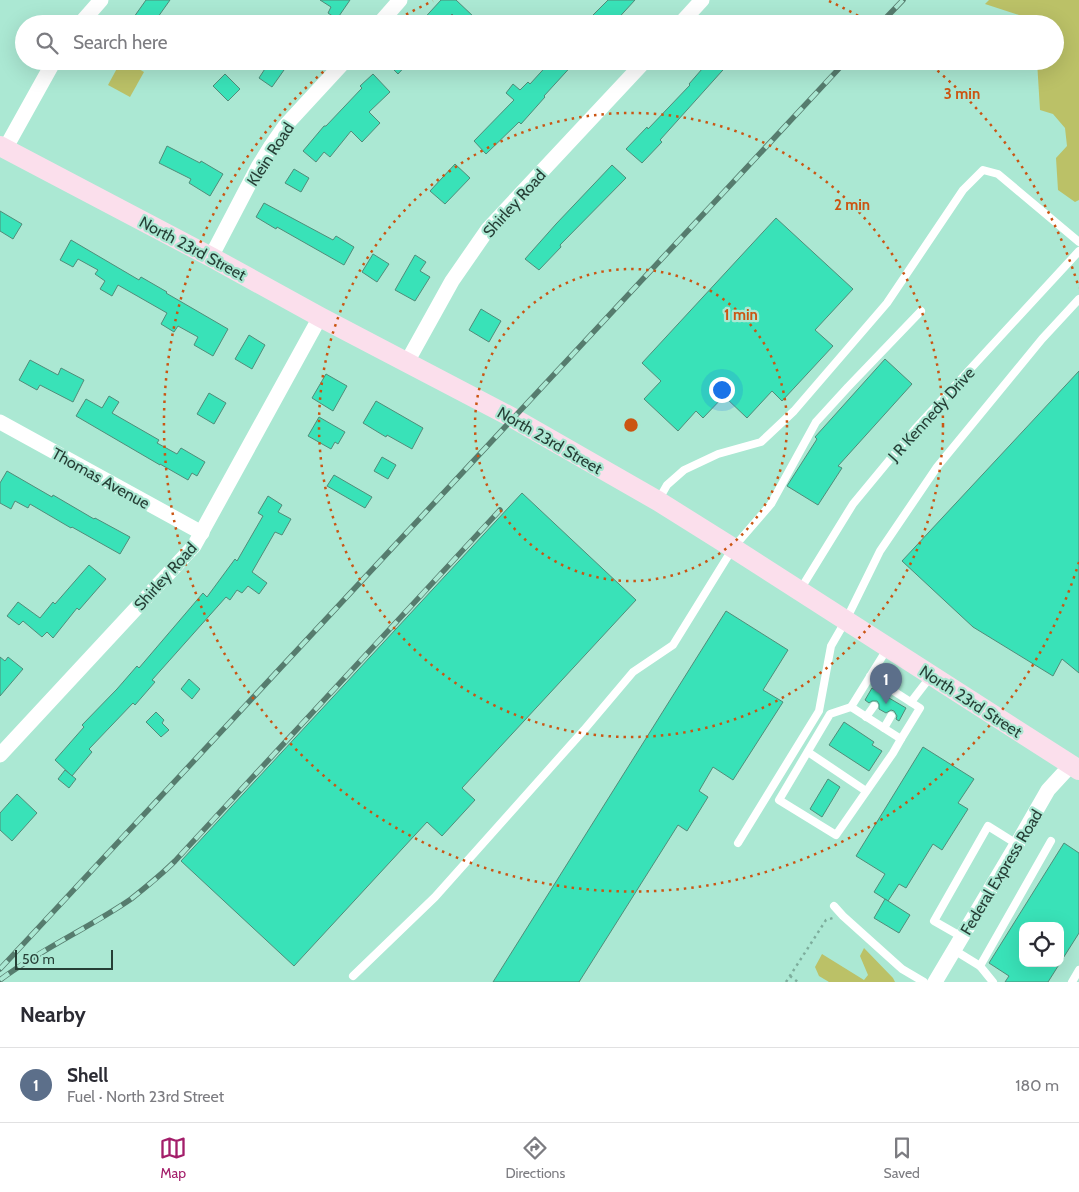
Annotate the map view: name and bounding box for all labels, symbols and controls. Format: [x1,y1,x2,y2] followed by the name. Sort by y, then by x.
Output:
[15,15,1064,70] search box
[33,29,61,57] icon: search
[73,31,167,54] text: Search here
[944,85,980,103] text: 3 min
[243,119,298,189] street label: Klein Road
[479,166,550,241] street label: Shirley Road
[834,196,870,214] text: 2 min
[136,212,250,285] street label: North 23rd Street
[724,306,758,324] text: 1 min
[883,363,979,466] street label: J R Kennedy Drive
[709,377,735,403] your location
[494,403,606,478] street label: North 23rd Street
[622,416,640,434] centre of rings
[49,444,153,513] street label: Thomas Avenue
[130,539,201,614] street label: Shirley Road
[916,661,1026,742] street label: North 23rd Street
[870,663,902,704] pin: 1
[956,806,1046,938] street label: Federal Express Road
[1019,922,1064,967] map controls
[1019,922,1064,967] button: locate
[15,947,112,970] scale bar
[22,950,55,968] text: 50 m
[20,1002,86,1027] text: Nearby
[67,1064,108,1087] text: Shell
[33,1076,39,1095] text: 1
[1015,1076,1059,1095] text: 180 m
[67,1087,224,1106] text: Fuel · North 23rd Street
[159,1134,187,1182] tab: Map
[505,1134,565,1182] tab: Directions
[883,1134,920,1182] tab: Saved

